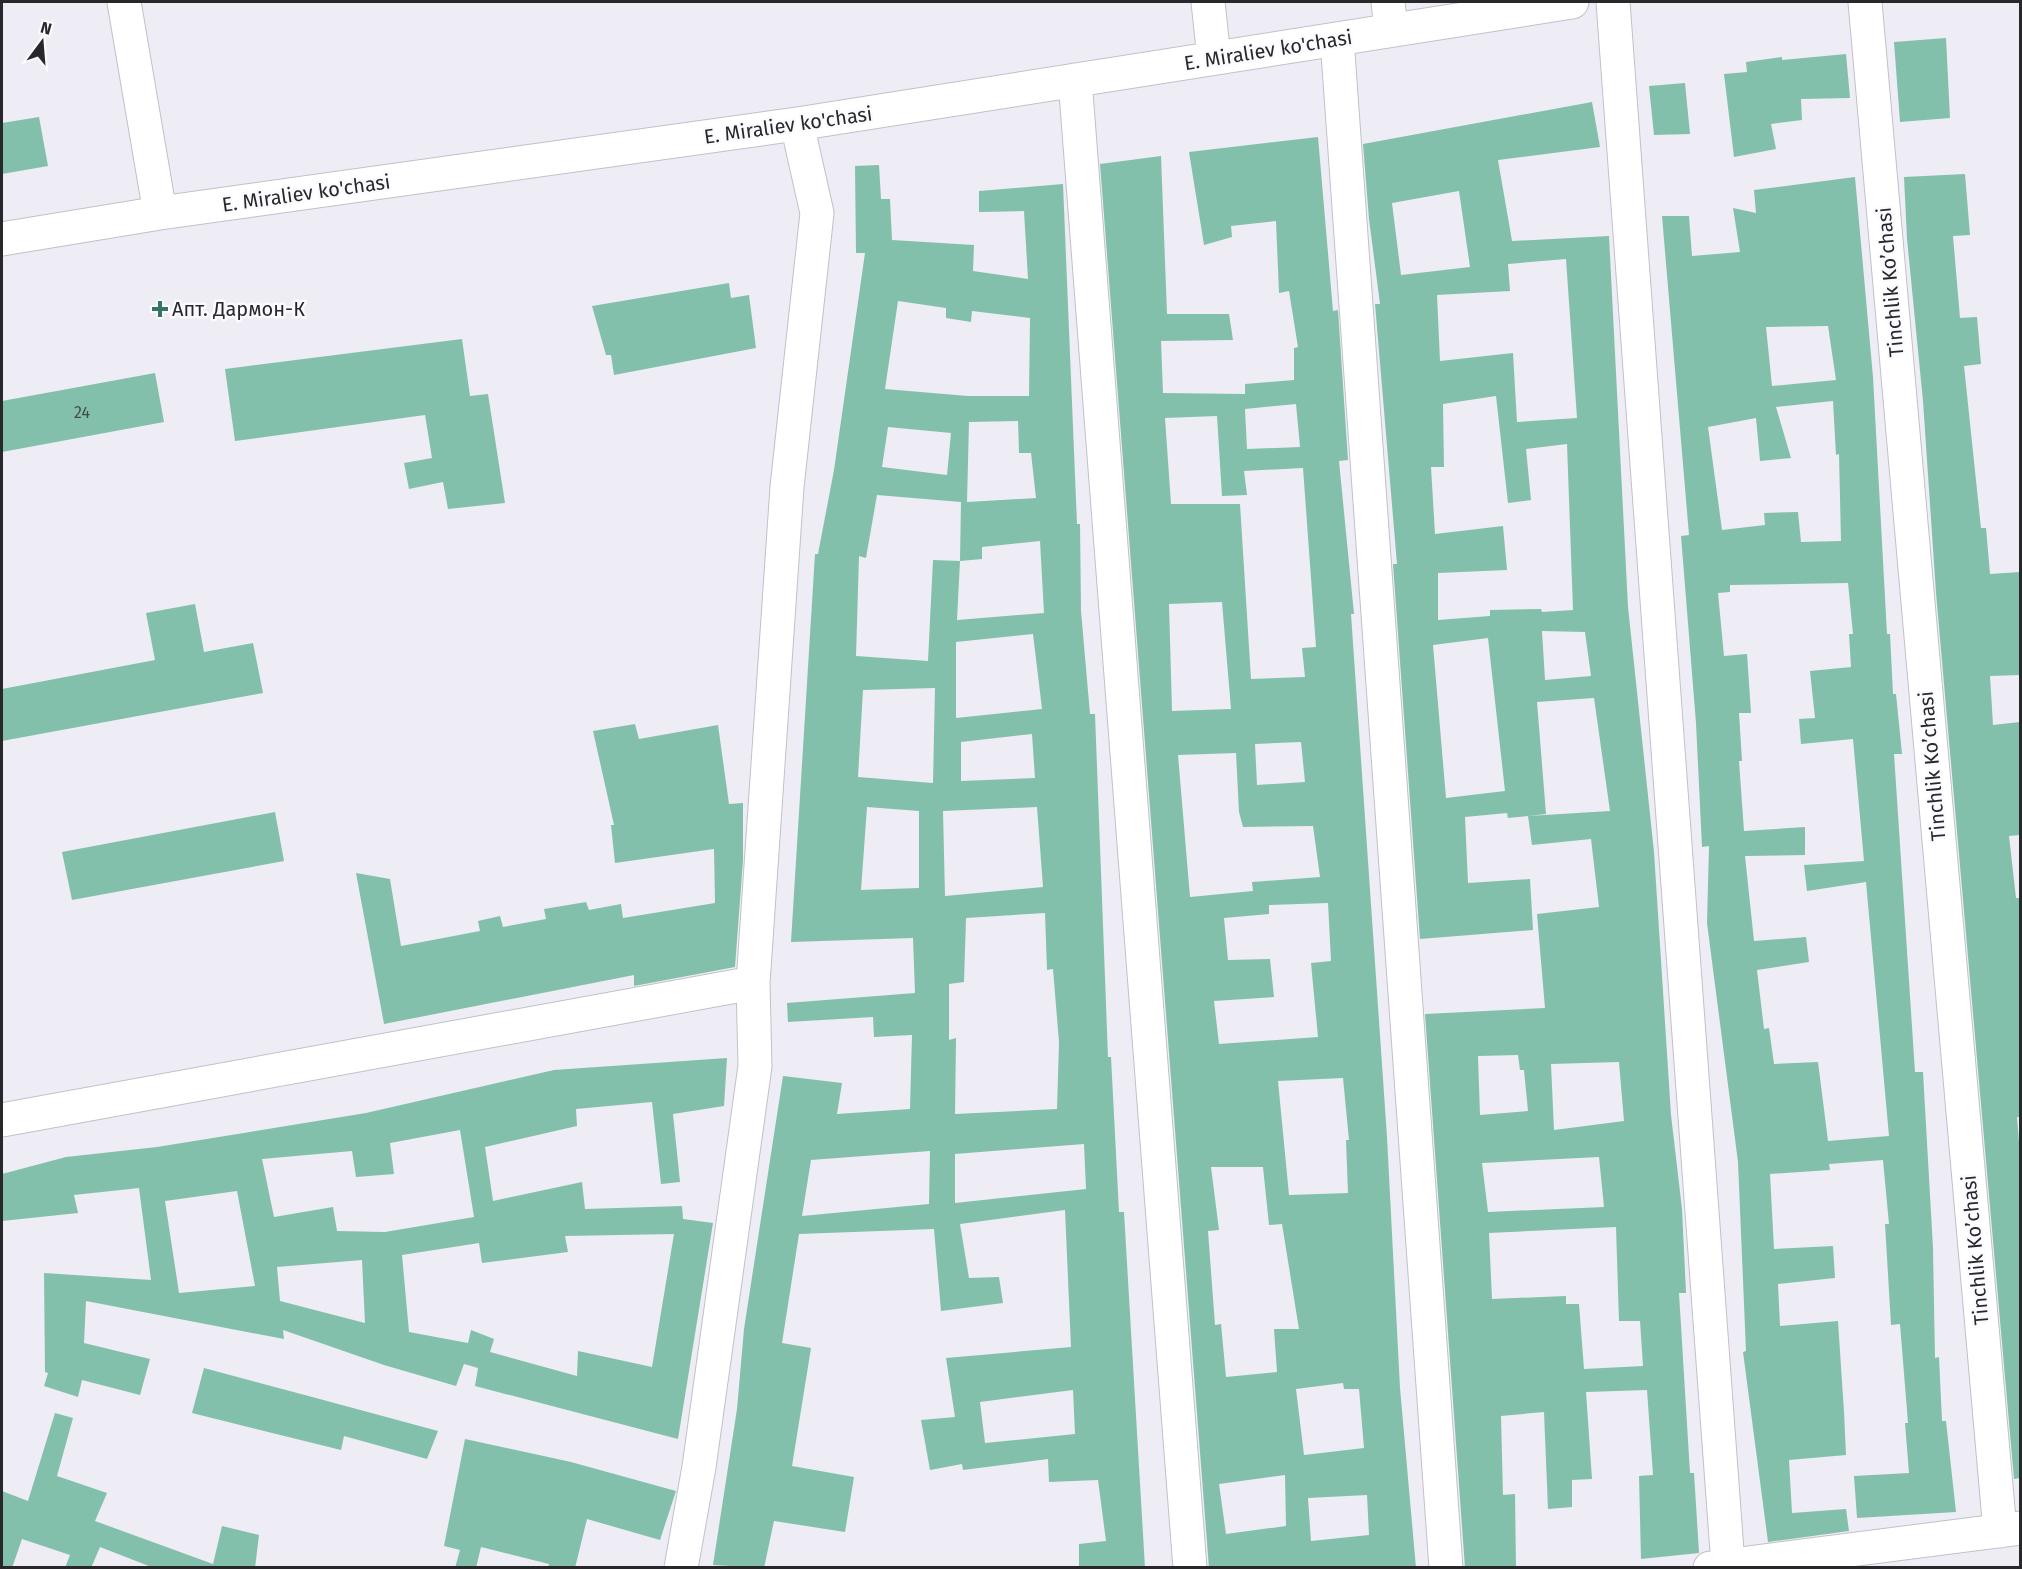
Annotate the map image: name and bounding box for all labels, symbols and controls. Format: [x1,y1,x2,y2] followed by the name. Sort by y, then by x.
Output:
[12,12,72,72] north arrow
[38,17,54,39] text: N
[1182,25,1354,75] street label: E. Miraliev ko'chasi
[702,101,874,149] street label: E. Miraliev ko'chasi
[220,169,392,217] street label: E. Miraliev ko'chasi
[1871,206,1909,358] street label: Tinchlik Ko’chasi
[172,297,305,321] place label: Апт. Дармон-К
[153,302,167,316] marker: Апт. Дармон-К
[74,403,90,422] house number: 24
[1913,690,1951,842] street label: Tinchlik Ko’chasi
[1956,1174,1994,1326] street label: Tinchlik Ko’chasi

